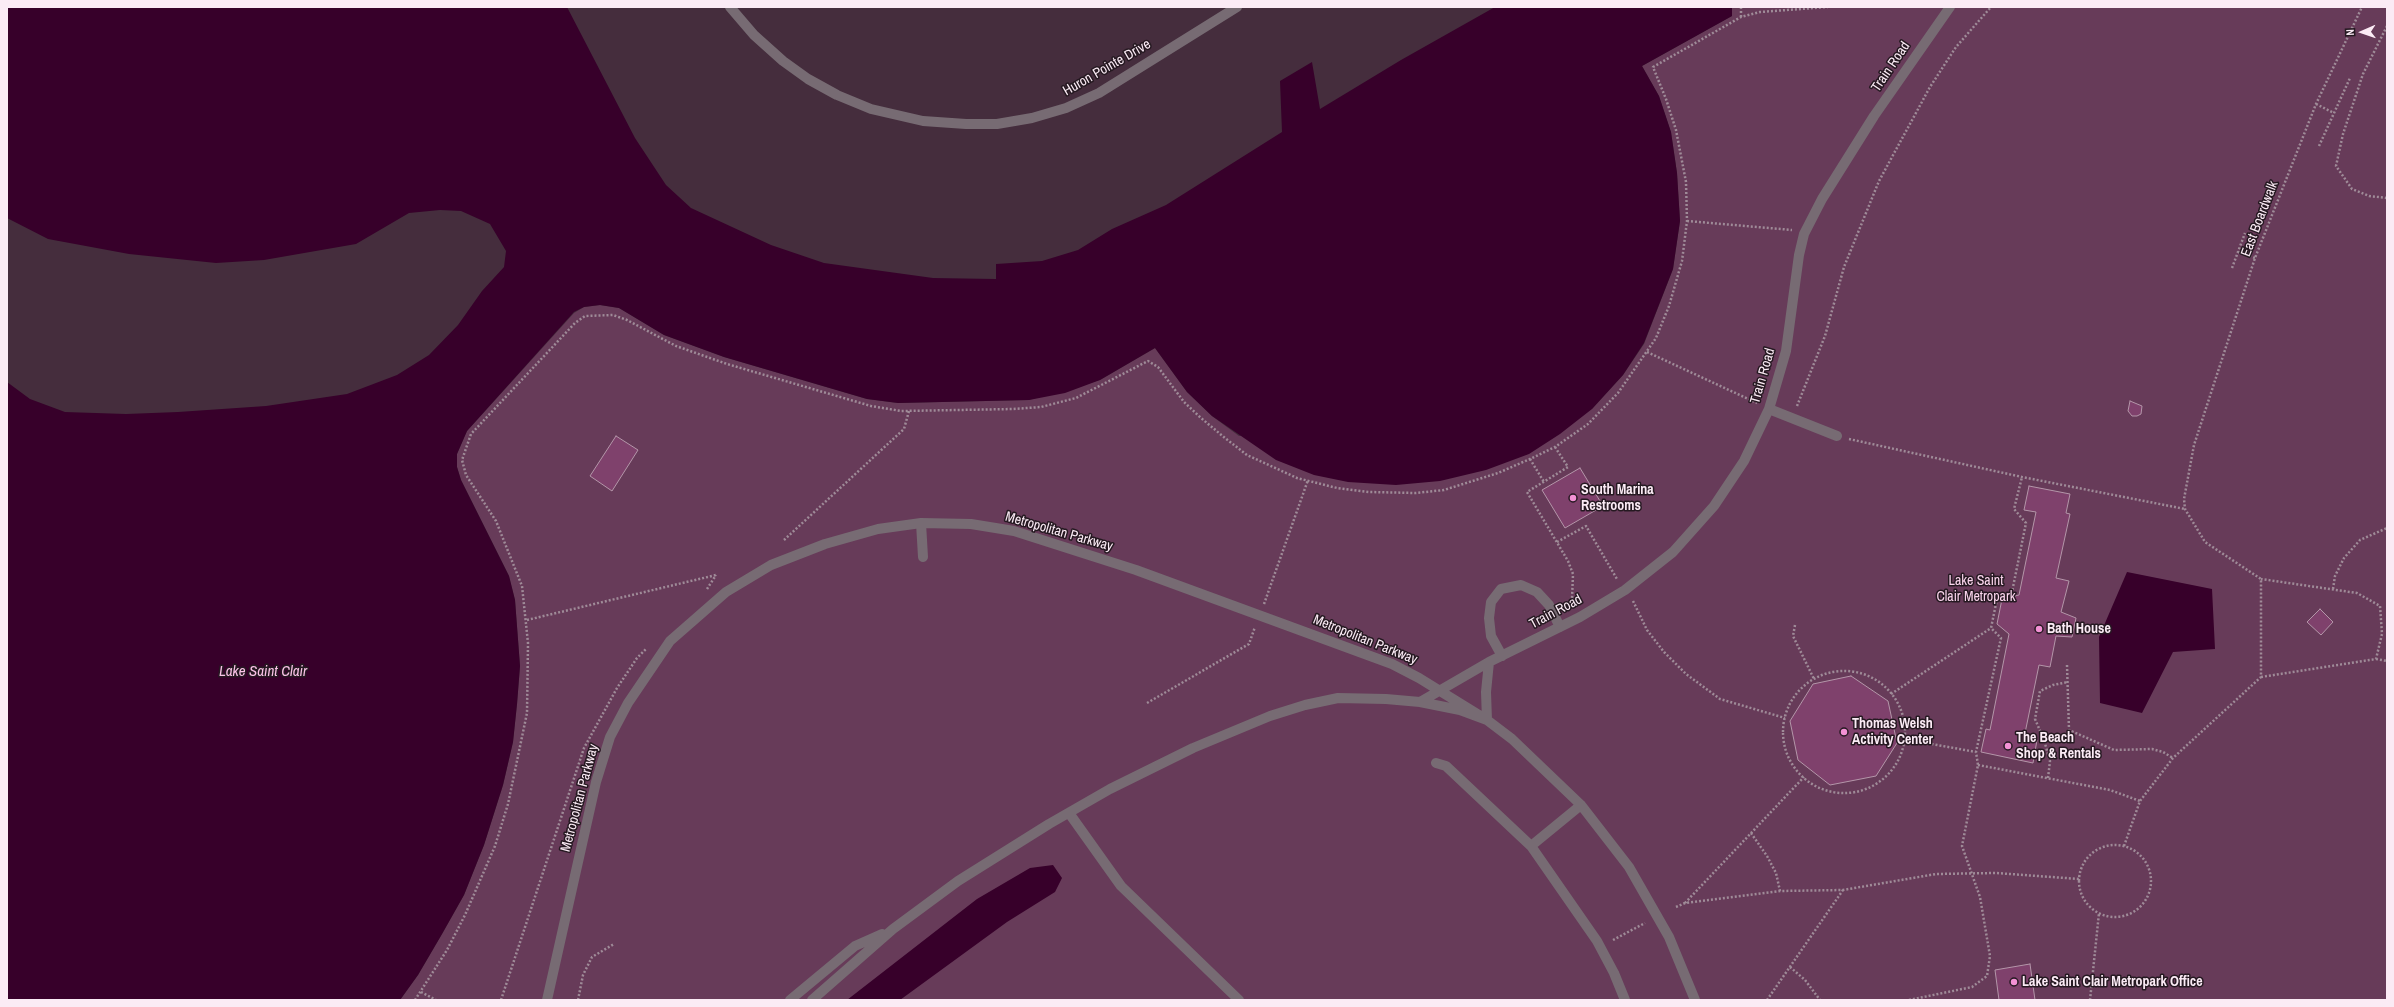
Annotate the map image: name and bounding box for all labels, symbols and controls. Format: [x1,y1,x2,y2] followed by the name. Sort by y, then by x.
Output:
[2342,12,2382,52] north arrow
[2343,29,2357,36] text: N
[1060,36,1154,100] street label: Huron Pointe Drive
[1868,39,1914,95] street label: Train Road
[2238,179,2282,259] street label: East Boardwalk
[1747,346,1779,406] street label: Train Road
[1581,482,1654,514] place label: South Marina Restrooms
[1568,493,1578,503] marker: South Marina Restrooms
[1003,509,1115,555] street label: Metropolitan Parkway
[1936,573,2016,606] park label: Lake Saint Clair Metropark
[1527,591,1585,633] street label: Train Road
[1310,611,1420,669] street label: Metropolitan Parkway
[2047,621,2111,637] place label: Bath House
[2034,624,2044,634] marker: Bath House
[219,663,307,681] water label: Lake Saint Clair
[1852,716,1933,748] place label: Thomas Welsh Activity Center
[1839,727,1849,737] marker: Thomas Welsh Activity Center
[2016,730,2101,762] place label: The Beach Shop & Rentals
[2003,741,2013,751] marker: The Beach Shop & Rentals
[558,742,602,854] street label: Metropolitan Parkway
[2022,974,2203,990] place label: Lake Saint Clair Metropark Office
[2009,977,2019,987] marker: Lake Saint Clair Metropark Office

